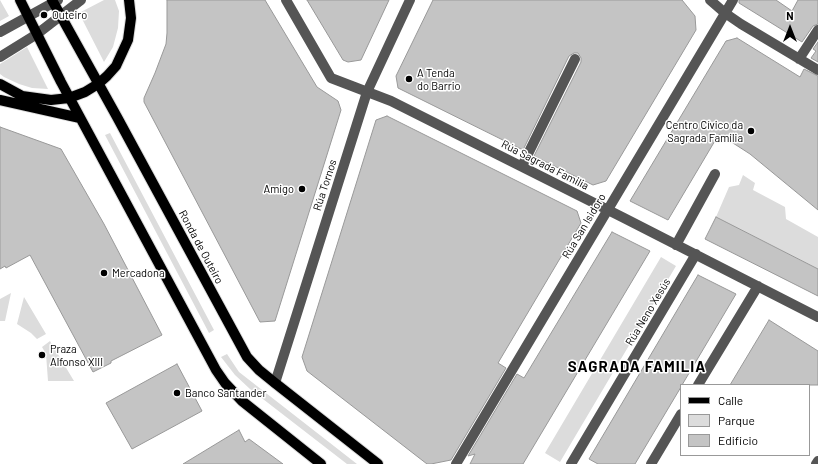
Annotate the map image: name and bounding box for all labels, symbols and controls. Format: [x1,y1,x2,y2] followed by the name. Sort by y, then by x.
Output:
[52,8,87,22] place label: Outeiro
[770,8,810,48] north arrow
[786,9,794,22] text: N
[39,10,49,20] marker: Outeiro
[417,66,460,92] place label: A Tenda do Barrio
[404,74,414,84] marker: A Tenda do Barrio
[666,118,743,144] place label: Centro Cívico da Sagrada Familia
[746,126,756,136] marker: Centro Cívico da Sagrada Familia
[499,137,591,193] street label: Rúa Sagrada Familia
[311,158,339,212] street label: Rúa Tornos
[264,182,294,196] place label: Amigo
[297,184,307,194] marker: Amigo
[559,191,609,261] street label: Rúa San Isidoro
[176,208,226,286] street label: Ronda de Outeiro
[112,266,165,280] place label: Mercadona
[99,268,109,278] marker: Mercadona
[623,276,673,348] street label: Rúa Neno Xesús
[50,342,103,368] place label: Praza Alfonso XIII
[37,350,47,360] marker: Praza Alfonso XIII
[568,358,706,376] district label: SAGRADA FAMILIA
[680,384,810,456] legend
[185,386,266,400] place label: Banco Santander
[172,388,182,398] marker: Banco Santander
[718,393,743,407] text: Calle
[718,413,755,427] text: Parque
[718,433,758,447] text: Edificio

